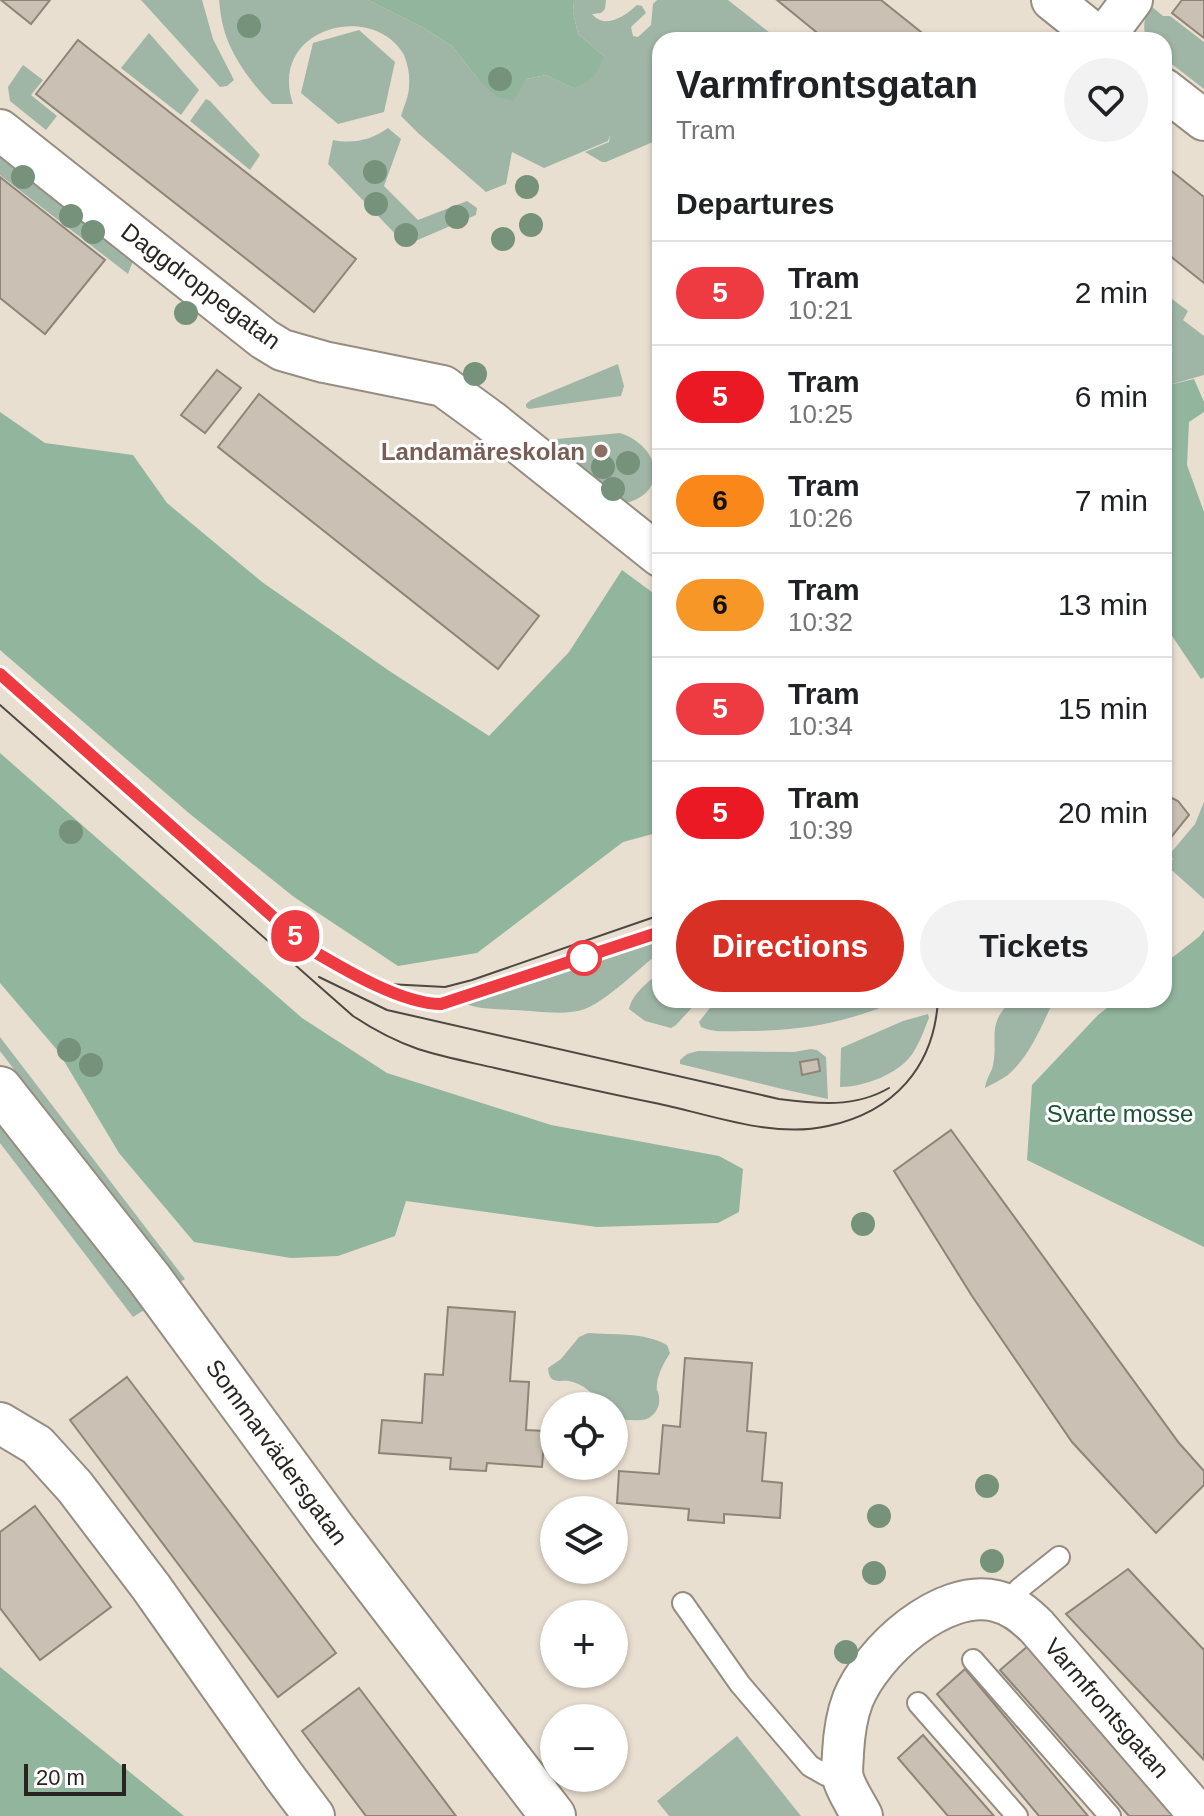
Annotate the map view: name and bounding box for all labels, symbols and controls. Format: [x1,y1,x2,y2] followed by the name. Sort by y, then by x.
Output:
[1064,58,1148,142] button: heart
[676,64,978,106] text: Varmfrontsgatan
[676,115,736,145] text: Tram
[676,187,834,220] text: Departures
[116,217,286,355] street label: Daggdroppegatan
[788,261,860,294] text: Tram
[1075,276,1148,309] text: 2 min
[712,277,728,308] text: 5
[788,295,853,325] text: 10:21
[788,365,860,398] text: Tram
[1075,380,1148,413] text: 6 min
[712,381,728,412] text: 5
[788,399,853,429] text: 10:25
[381,438,585,465] place label: Landamäreskolan
[592,442,610,460] marker: Landamäreskolan
[788,469,860,502] text: Tram
[1075,484,1148,517] text: 7 min
[712,485,728,516] text: 6
[788,503,853,533] text: 10:26
[788,573,860,606] text: Tram
[1058,588,1148,621] text: 13 min
[712,589,728,620] text: 6
[788,607,853,637] text: 10:32
[788,677,860,710] text: Tram
[1058,692,1148,725] text: 15 min
[712,693,728,724] text: 5
[788,711,853,741] text: 10:34
[788,781,860,814] text: Tram
[1058,796,1148,829] text: 20 min
[712,797,728,828] text: 5
[788,815,853,845] text: 10:39
[676,900,904,992] button: Directions
[920,900,1148,992] button: Tickets
[269,910,321,962] line badge: 5
[287,920,303,951] text: 5
[567,941,601,975] unlabelled marker
[1047,1100,1193,1127] park label: Svarte mosse
[201,1354,353,1550] street label: Sommarvädersgatan
[540,1392,628,1792] map controls
[540,1392,628,1480] button: locate
[540,1496,628,1584] button: layers
[540,1600,628,1688] button: +
[1039,1633,1175,1783] street label: Varmfrontsgatan
[540,1704,628,1792] button: −
[24,1760,126,1796] scale bar
[36,1765,85,1790] text: 20 m

